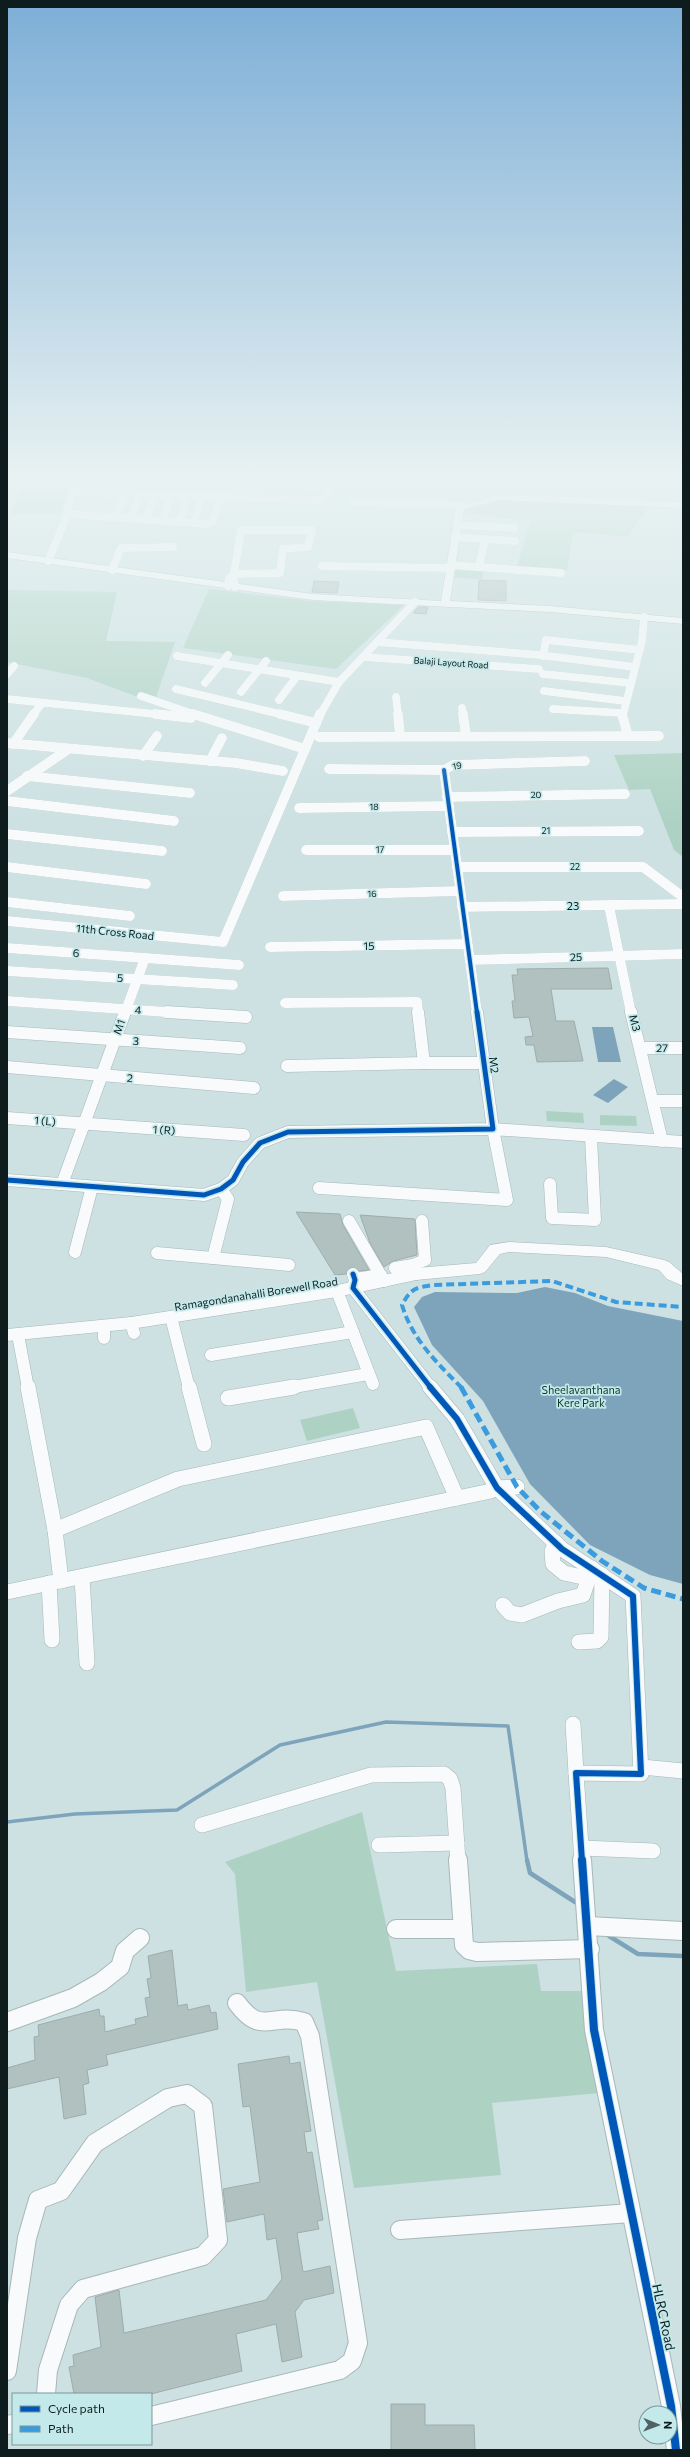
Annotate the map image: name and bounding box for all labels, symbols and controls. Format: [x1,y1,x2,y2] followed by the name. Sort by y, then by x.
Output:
[413,654,489,671] street label: Balaji Layout Road
[451,759,462,772] street label: 19
[530,789,542,800] street label: 20
[369,801,379,812] street label: 18
[542,825,550,836] street label: 21
[376,844,385,855] street label: 17
[570,861,580,872] street label: 22
[367,888,377,899] street label: 16
[567,899,579,912] street label: 23
[75,921,155,942] street label: 11th Cross Road
[363,939,375,952] street label: 15
[72,946,80,959] street label: 6
[570,950,582,963] street label: 25
[117,971,124,984] street label: 5
[134,1003,142,1016] street label: 4
[627,1013,644,1033] street label: M3
[110,1018,127,1036] street label: M1
[132,1034,140,1047] street label: 3
[656,1041,668,1054] street label: 27
[487,1056,502,1074] street label: M2
[126,1071,134,1084] street label: 2
[34,1113,56,1128] street label: 1 (L)
[152,1122,176,1137] street label: 1 (R)
[173,1274,339,1313] street label: Ramagondanahalli Borewell Road
[542,1383,621,1409] park label: Sheelavanthana Kere Park
[649,2282,679,2352] street label: HLRC Road
[12,2393,152,2445] legend
[48,2401,105,2415] text: Cycle path
[638,2405,678,2445] north arrow
[48,2421,74,2435] text: Path
[662,2421,675,2429] text: N

